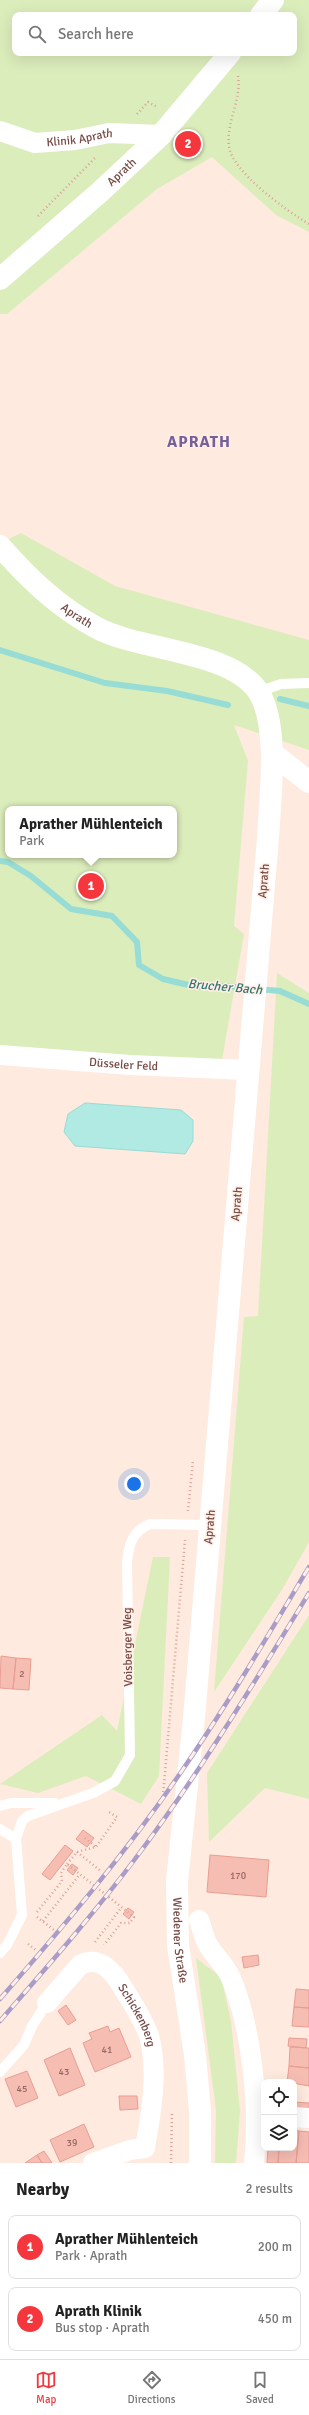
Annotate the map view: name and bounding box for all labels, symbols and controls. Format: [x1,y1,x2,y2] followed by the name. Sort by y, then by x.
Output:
[12,12,297,56] search box
[26,23,48,45] icon: search
[58,25,134,43] text: Search here
[46,125,113,150] street label: Klinik Aprath
[175,129,201,159] pin: 2
[104,155,139,189] street label: Aprath
[167,432,231,452] district label: APRATH
[58,600,95,631] street label: Aprath
[5,806,177,858] popup
[19,815,163,833] text: Aprather Mühlenteich
[19,833,44,849] text: Park
[255,863,273,899] street label: Aprath
[78,871,104,901] pin: 1
[187,976,264,998] water label: Brucher Bach
[89,1054,158,1074] street label: Düsseler Feld
[228,1186,246,1222] street label: Aprath
[124,1474,144,1494] your location
[201,1509,219,1545] street label: Aprath
[120,1607,136,1687] street label: Voisberger Weg
[19,1668,25,1680] house number: 2
[230,1870,246,1882] house number: 170
[170,1897,191,1984] street label: Wiedener Straße
[115,1981,159,2048] street label: Schickenberg
[102,2044,112,2056] house number: 41
[59,2066,69,2078] house number: 43
[261,2079,297,2151] map controls
[261,2079,297,2115] button: locate
[17,2083,27,2095] house number: 45
[261,2115,297,2151] button: layers
[67,2137,77,2149] house number: 39
[16,2179,69,2200] text: Nearby
[245,2181,293,2197] text: 2 results
[55,2230,198,2248] text: Aprather Mühlenteich
[26,2239,34,2255] text: 1
[258,2239,292,2255] text: 200 m
[55,2248,127,2264] text: Park · Aprath
[55,2302,142,2320] text: Aprath Klinik
[26,2311,34,2327] text: 2
[258,2311,292,2327] text: 450 m
[55,2320,150,2336] text: Bus stop · Aprath
[35,2369,57,2406] tab: Map
[128,2369,176,2406] tab: Directions
[246,2369,274,2406] tab: Saved

